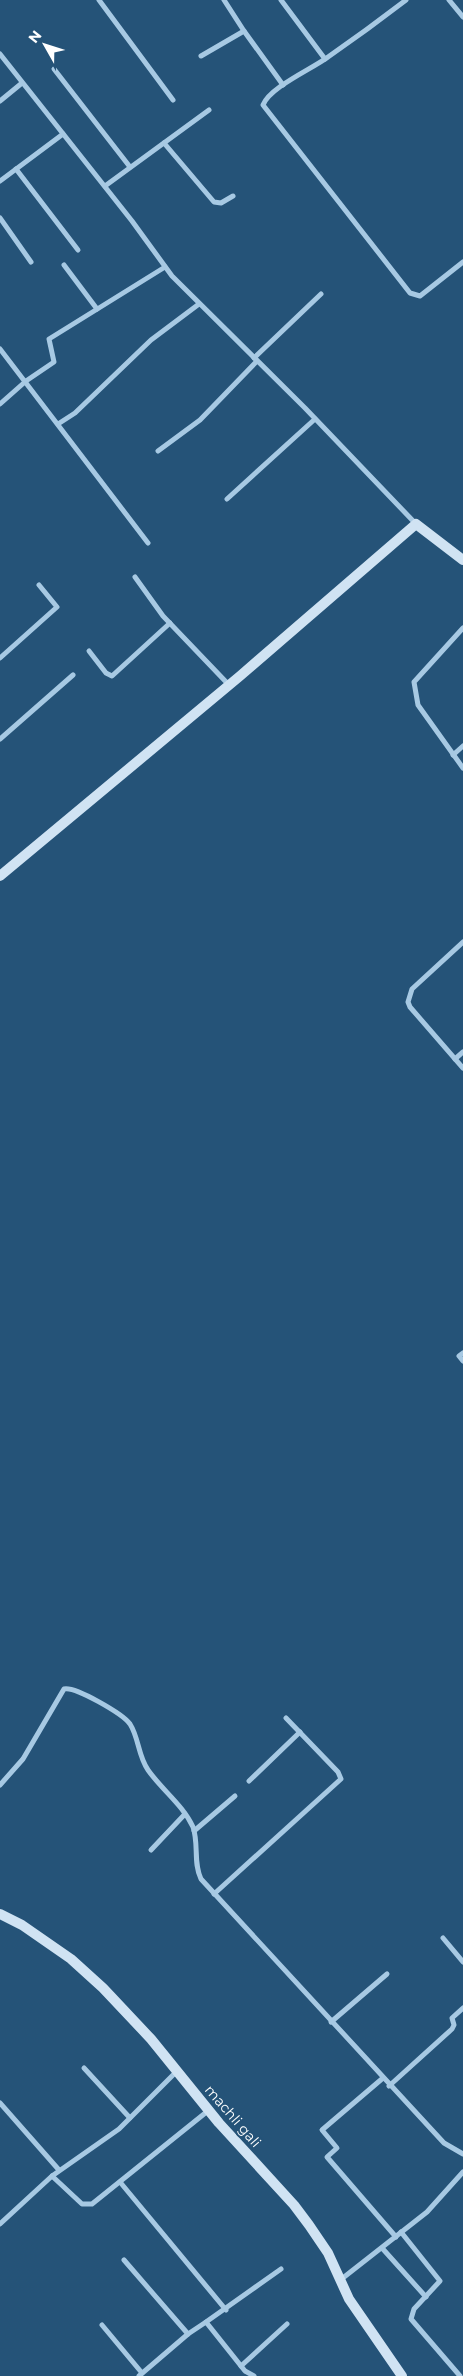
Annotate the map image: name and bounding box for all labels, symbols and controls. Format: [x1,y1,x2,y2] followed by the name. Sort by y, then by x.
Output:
[20,20,70,70] north arrow
[24,27,45,47] text: N
[201,2081,265,2151] street label: machli gali

